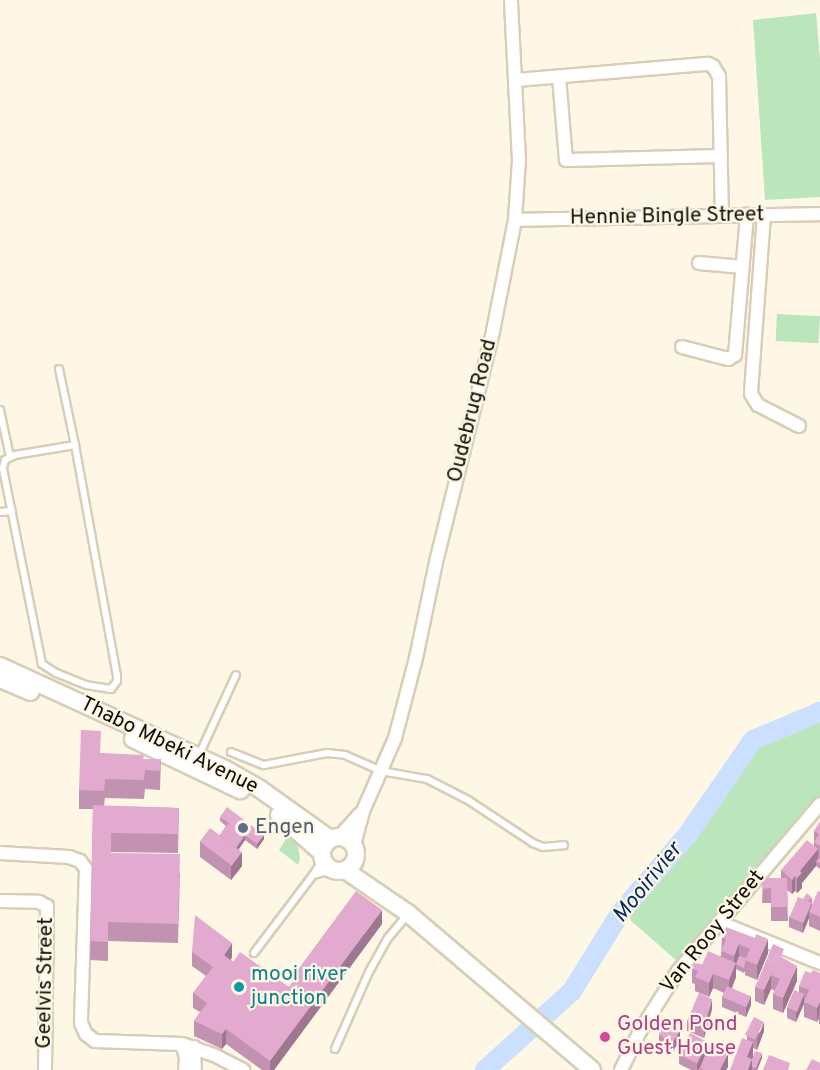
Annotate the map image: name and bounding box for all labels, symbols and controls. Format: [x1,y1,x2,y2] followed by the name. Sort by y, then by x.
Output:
[570,203,764,231] street label: Hennie Bingle Street
[443,337,503,485] street label: Oudebrug Road
[75,692,263,800] street label: Thabo Mbeki Avenue
[255,815,315,841] place label: Engen
[236,821,250,835] marker: Engen
[608,838,688,928] water label: Mooirivier
[656,865,770,999] street label: Van Rooy Street
[32,917,60,1049] street label: Geelvis Street
[251,962,347,1012] place label: mooi river junction
[232,980,246,994] marker: mooi river junction
[617,1012,738,1062] place label: Golden Pond Guest House
[598,1030,612,1044] marker: Golden Pond Guest House

